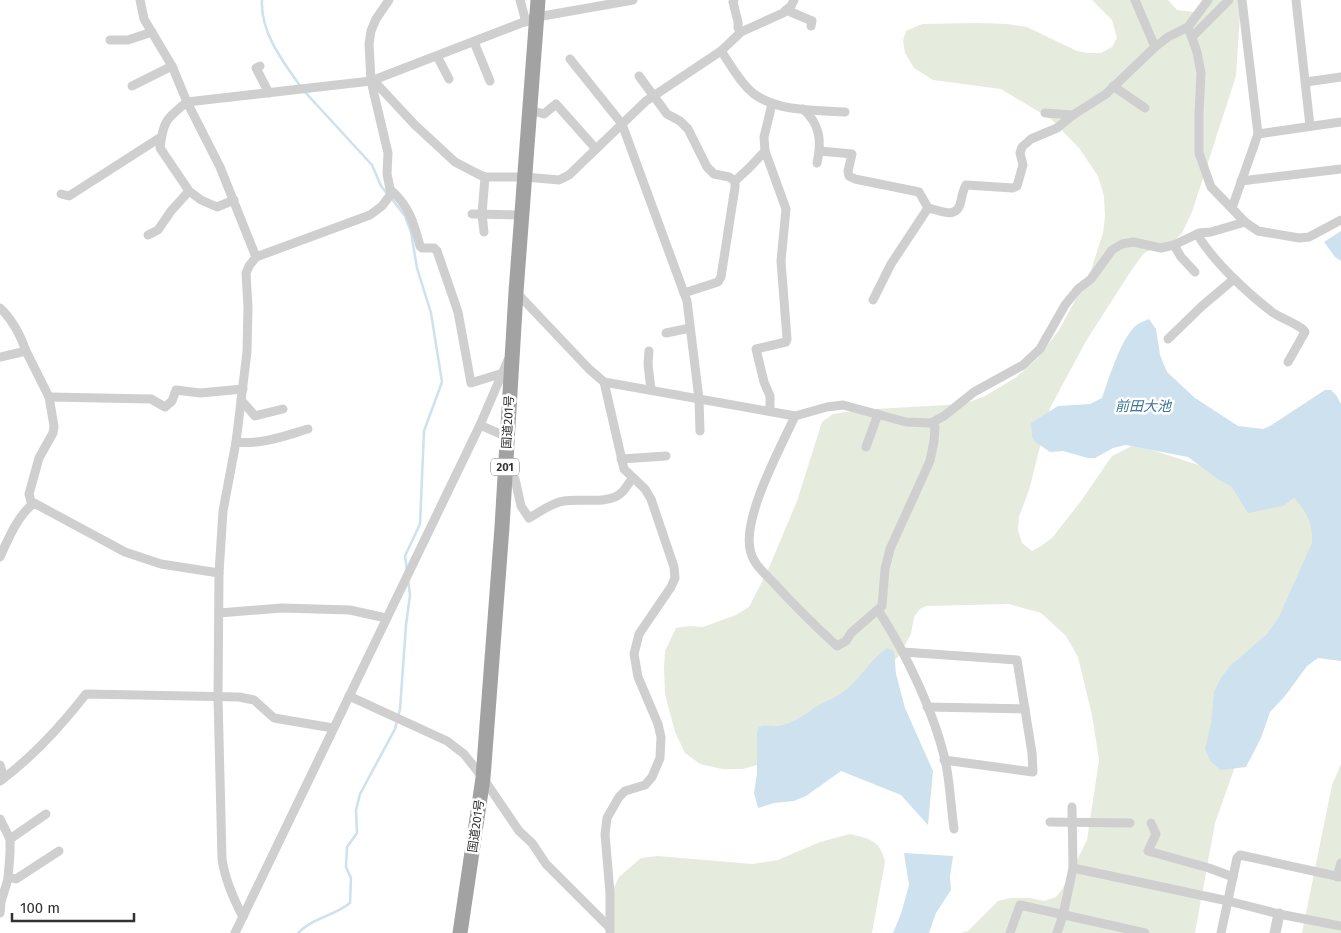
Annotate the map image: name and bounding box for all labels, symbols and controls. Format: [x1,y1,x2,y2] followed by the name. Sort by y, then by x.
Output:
[500,395,516,449] street label: 国道201号
[1115,398,1173,415] water label: 前田大池
[491,458,519,476] road number: 201
[465,799,487,853] street label: 国道201号
[12,890,135,922] scale bar
[20,899,60,917] text: 100 m

